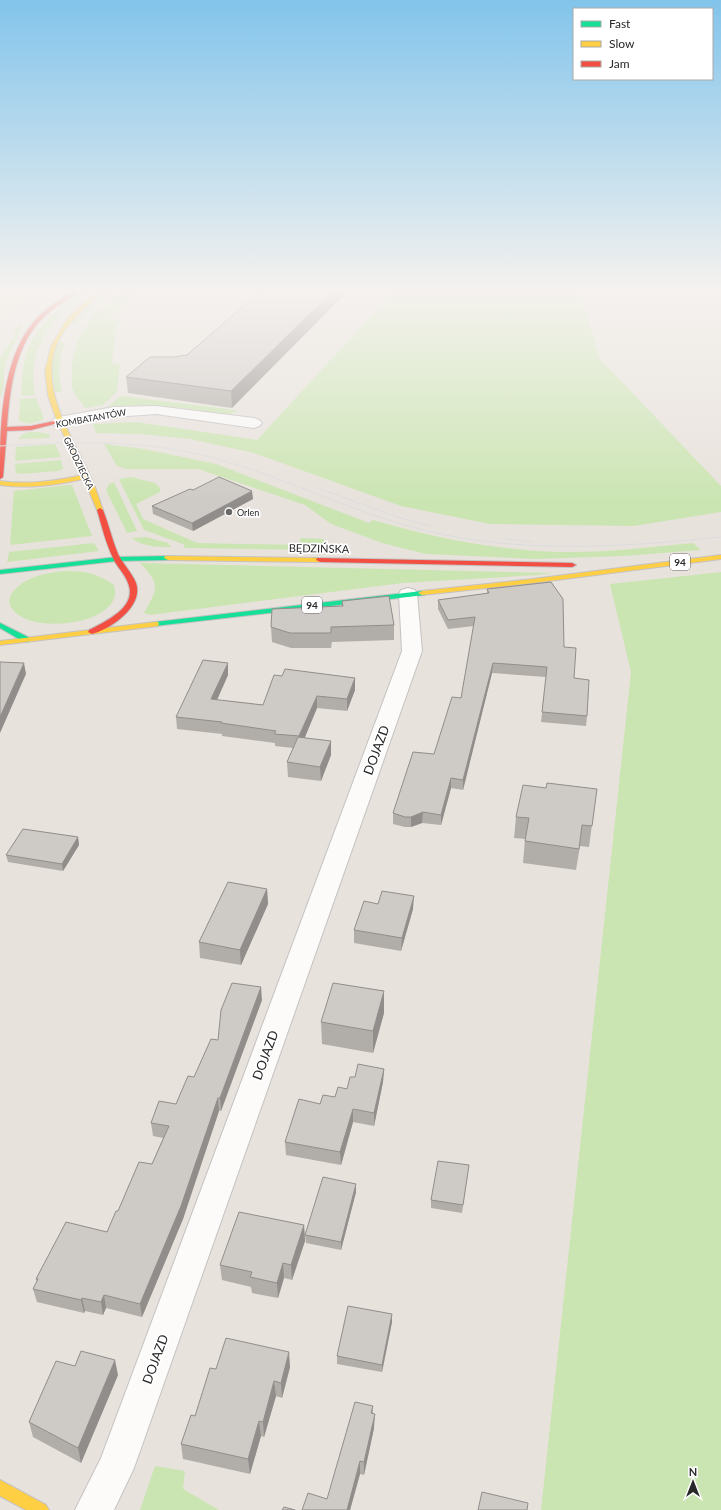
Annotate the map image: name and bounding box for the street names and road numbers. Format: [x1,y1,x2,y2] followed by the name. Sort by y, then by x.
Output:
[55,406,128,430] street label: KOMBATANTÓW
[62,435,97,492] street label: GRODZIECKA
[289,541,350,555] street label: BĘDZIŃSKA
[670,554,690,570] road number: 94
[302,597,322,613] road number: 94
[360,723,392,777] street label: DOJAZD
[249,1028,281,1082] street label: DOJAZD
[139,1332,171,1386] street label: DOJAZD

